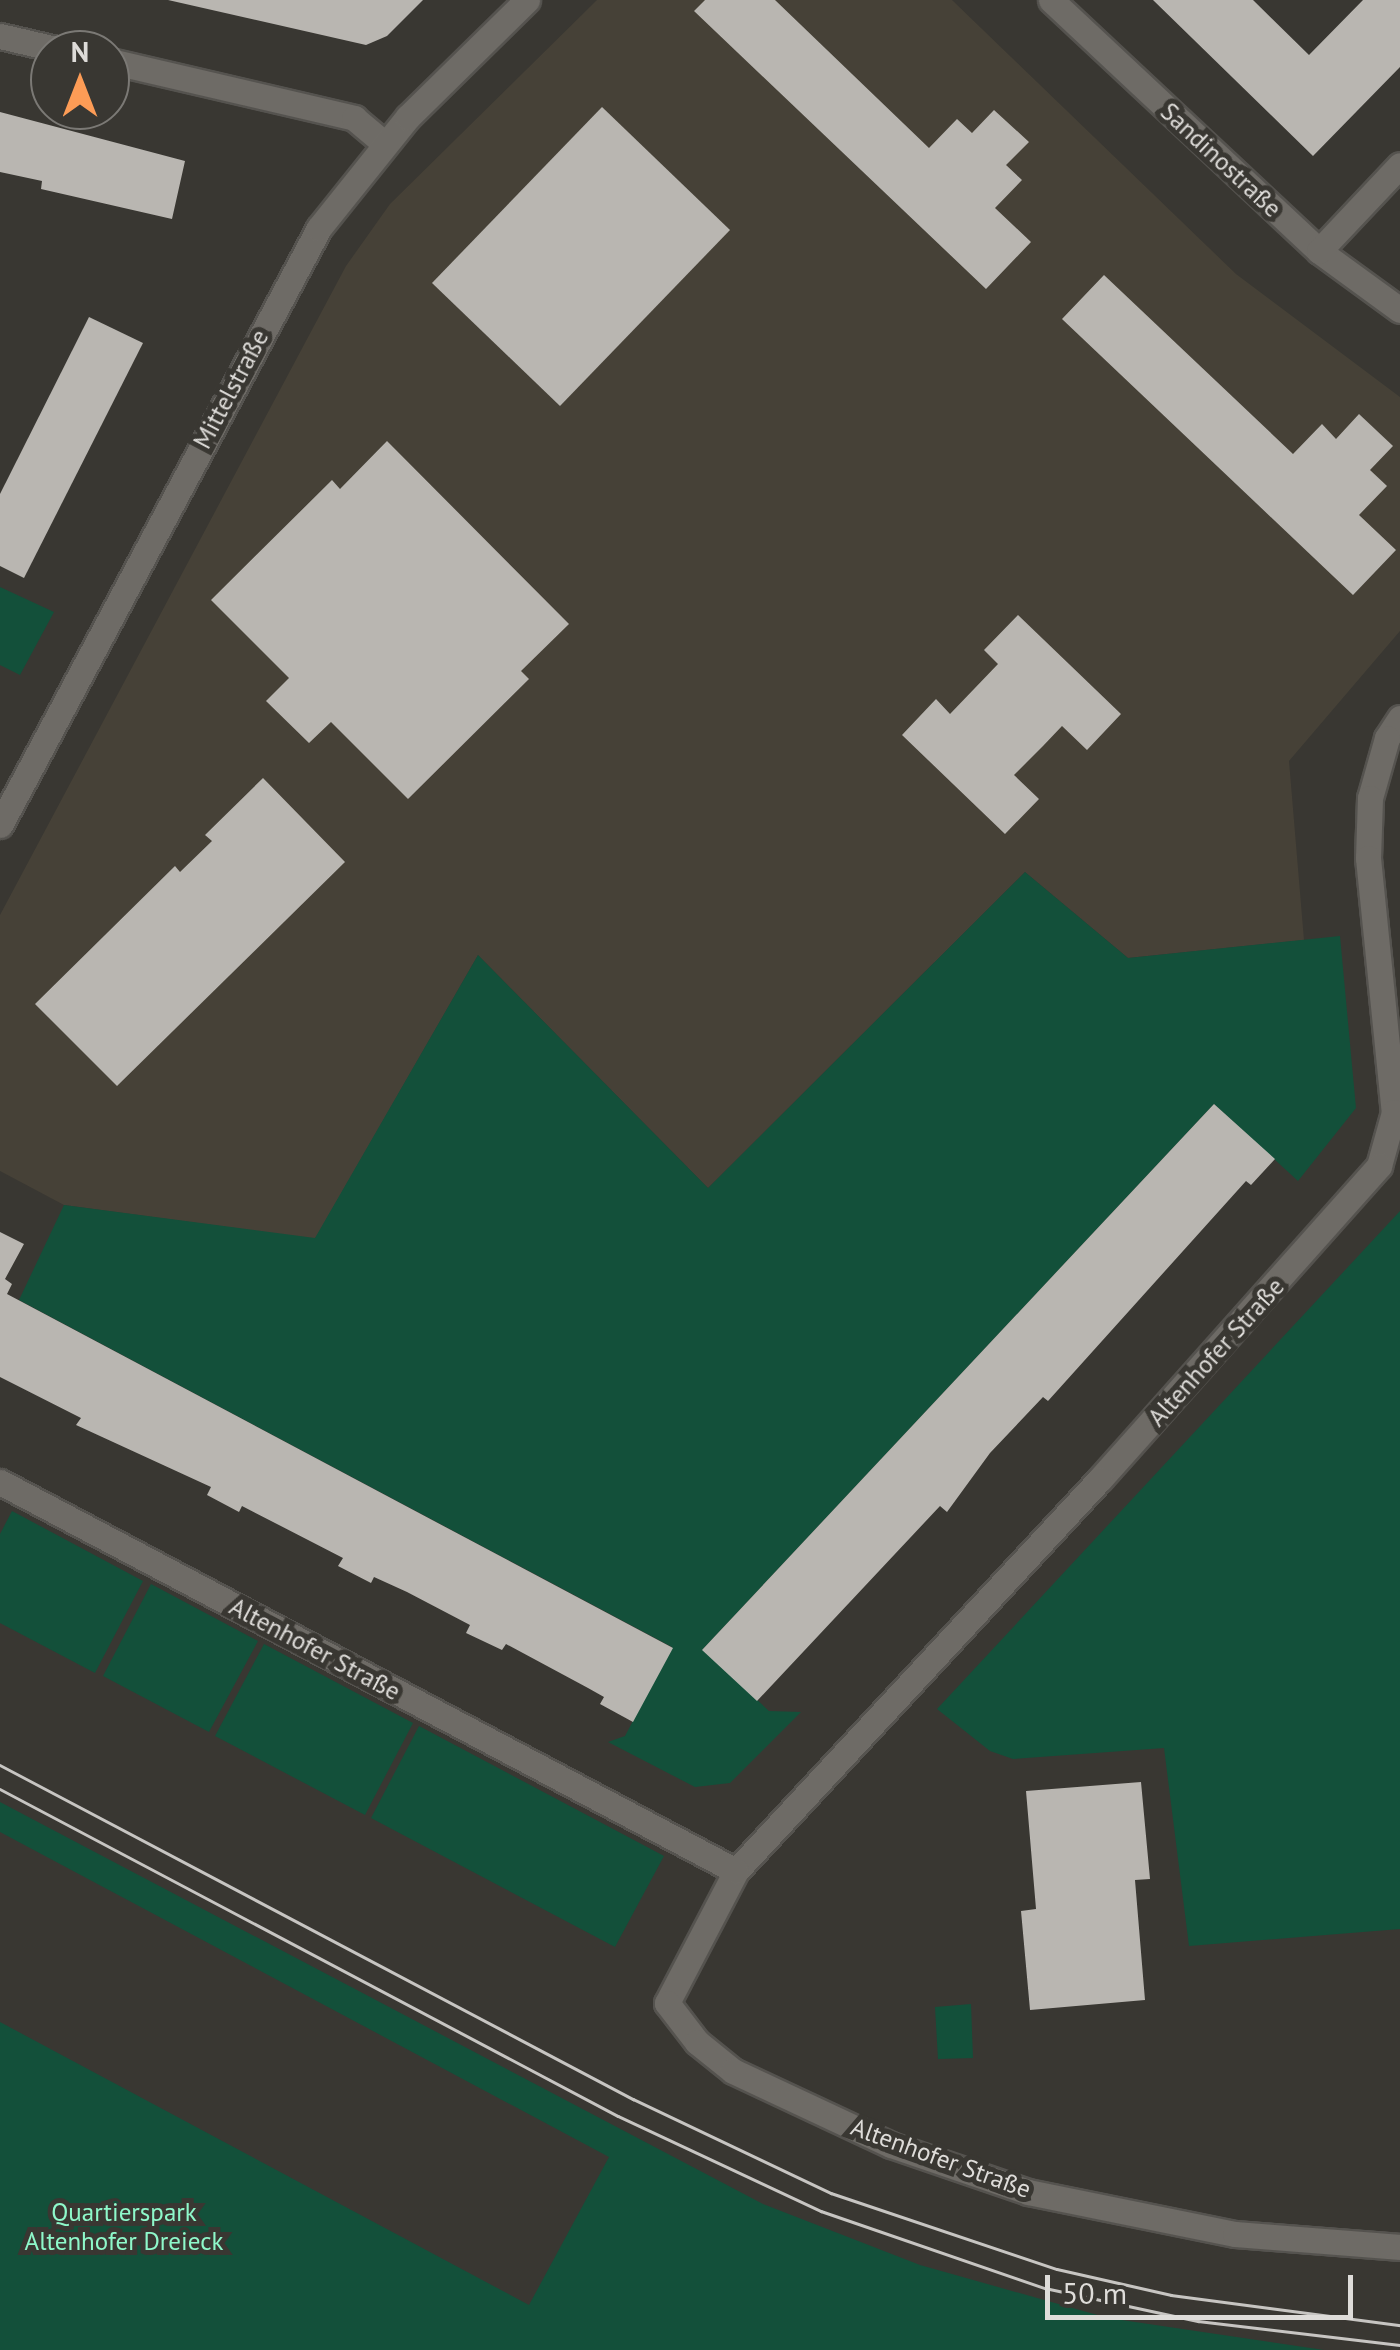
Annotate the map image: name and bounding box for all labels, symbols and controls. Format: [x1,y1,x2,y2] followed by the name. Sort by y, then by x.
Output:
[30,30,130,130] north arrow
[71,33,89,70] text: N
[1154,97,1288,223] street label: Sandinostraße
[187,324,275,454] street label: Mittelstraße
[1142,1272,1290,1432] street label: Altenhofer Straße
[225,1591,405,1707] street label: Altenhofer Straße
[847,2112,1035,2204] street label: Altenhofer Straße
[25,2198,223,2257] park label: Quartierspark Altenhofer Dreieck
[1050,2255,1358,2317] scale bar
[1062,2273,1127,2312] text: 50 m

